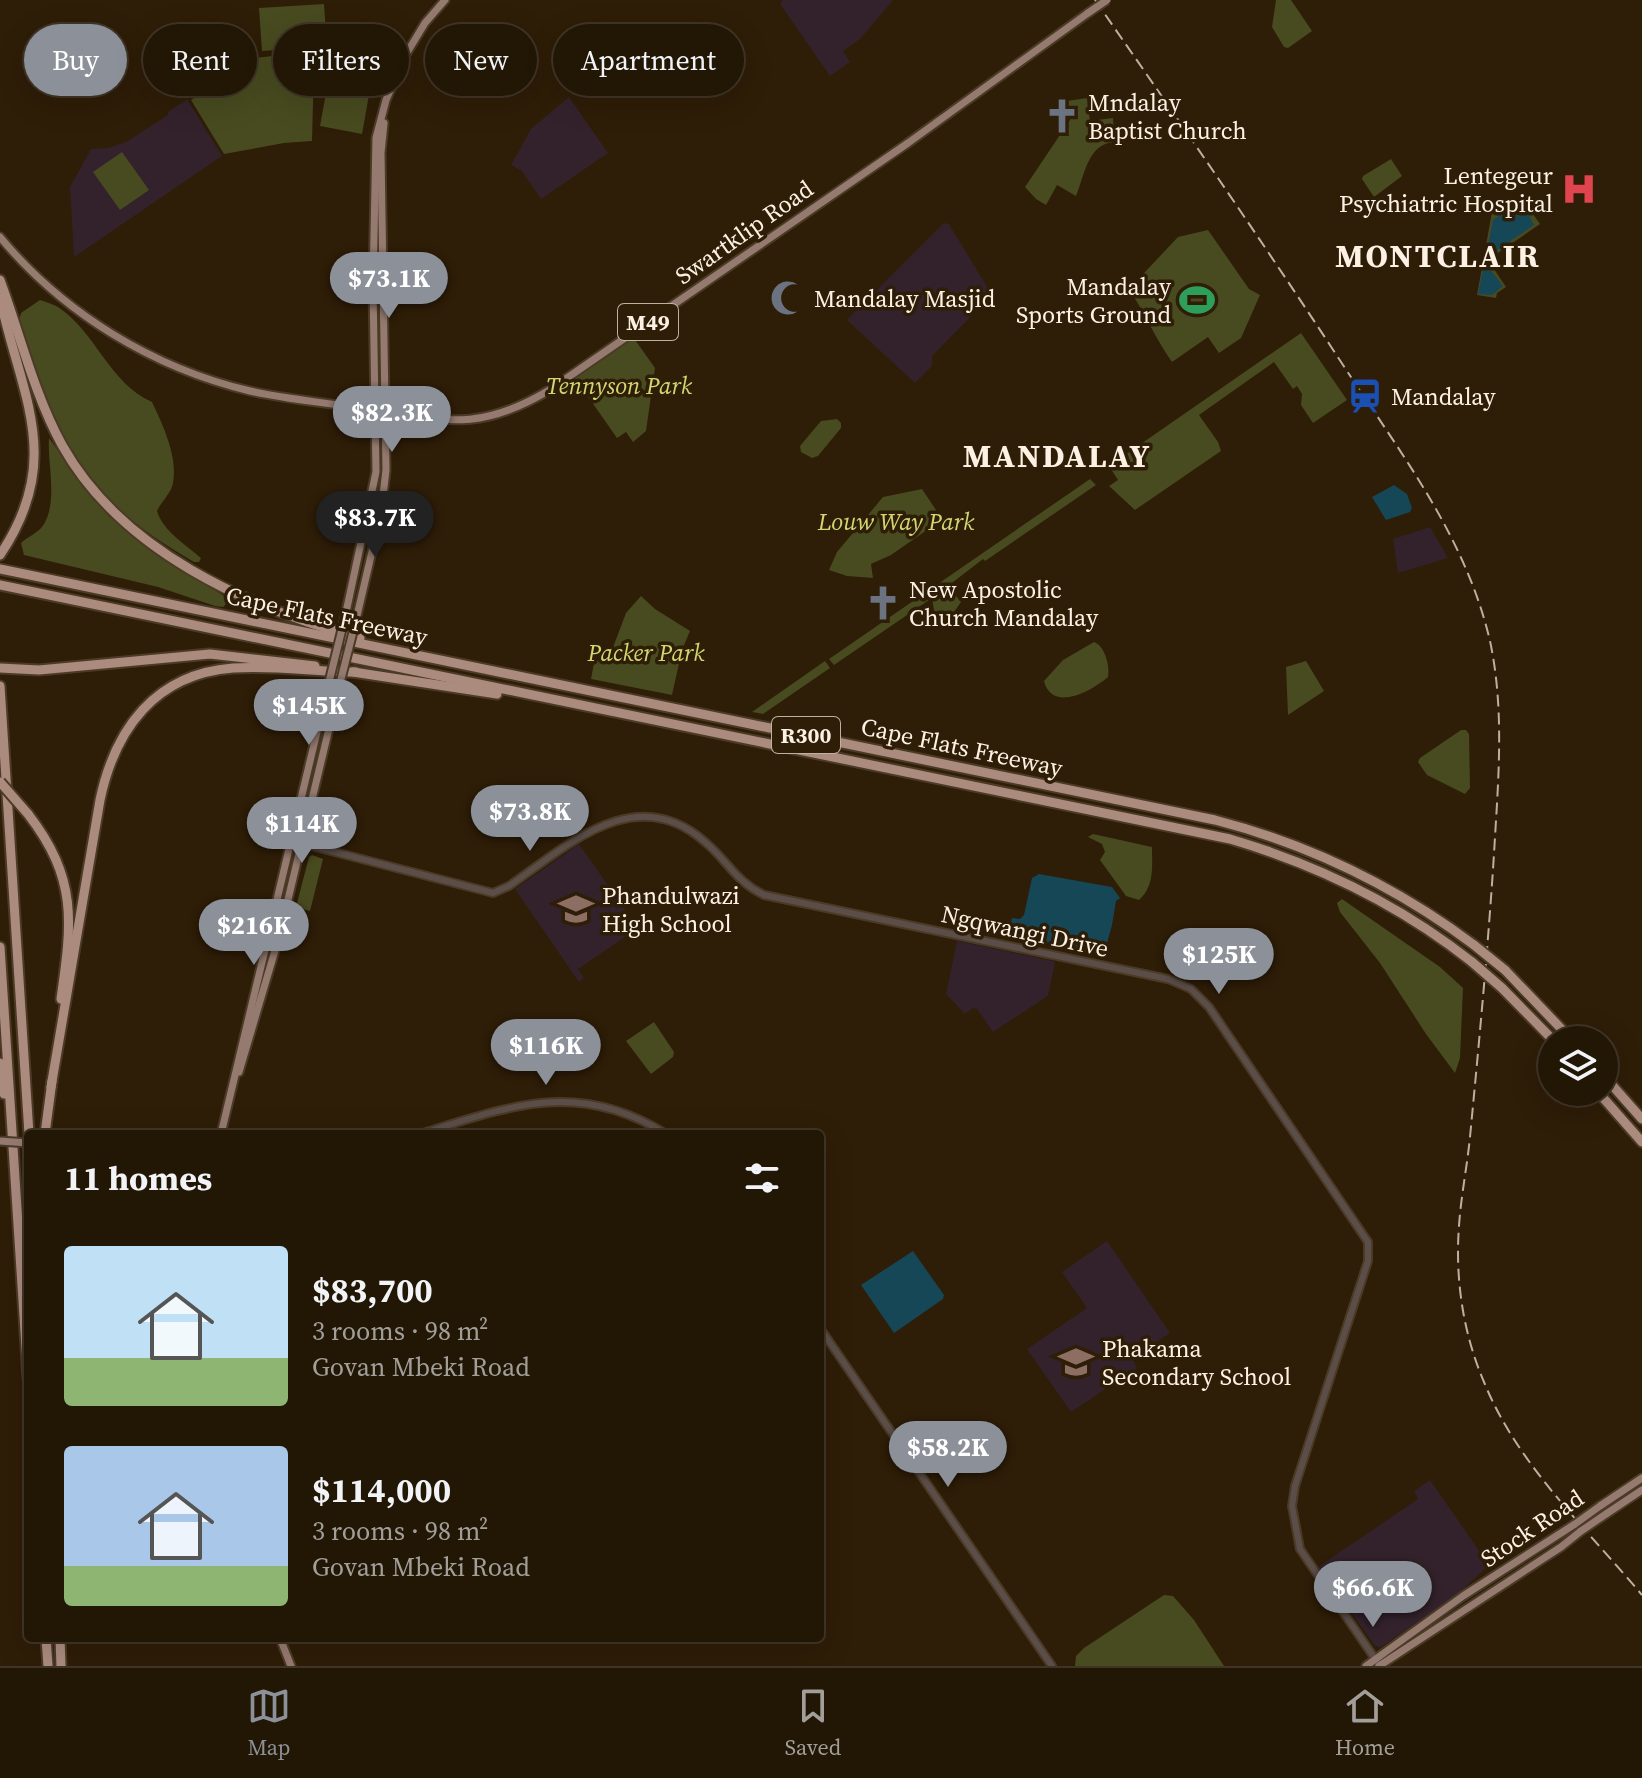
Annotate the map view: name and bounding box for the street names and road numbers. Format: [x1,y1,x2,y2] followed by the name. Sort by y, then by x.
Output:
[668,172,820,292] street label: Swartklip Road
[618,304,678,340] road number: M49
[223,579,432,654] street label: Cape Flats Freeway
[858,710,1067,785] street label: Cape Flats Freeway
[772,717,840,753] road number: R300
[938,897,1112,965] street label: Ngqwangi Drive
[1474,1481,1590,1575] street label: Stock Road

